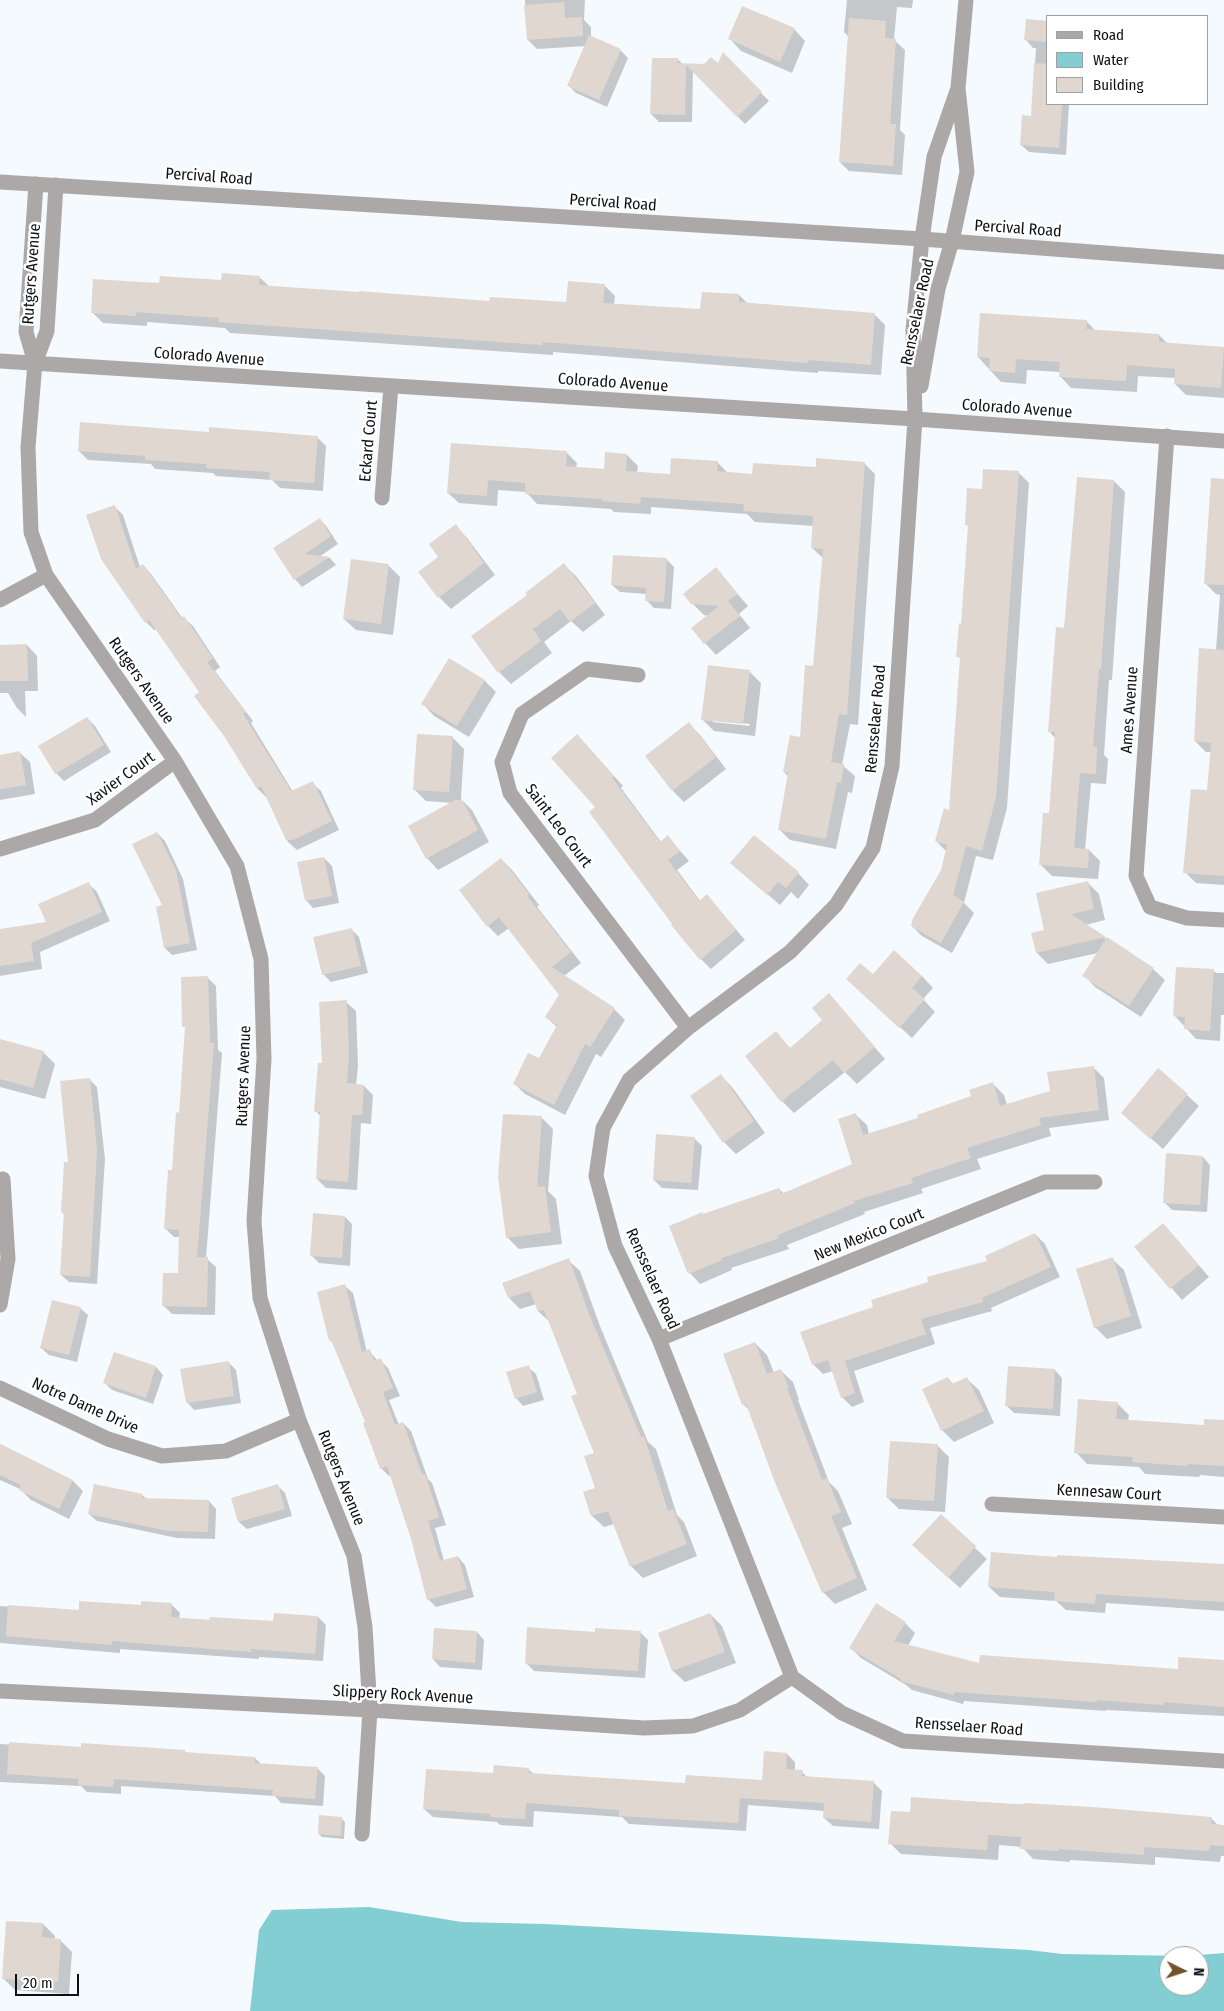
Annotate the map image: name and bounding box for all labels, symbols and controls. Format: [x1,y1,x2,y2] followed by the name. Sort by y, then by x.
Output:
[1046,15,1209,105] legend
[1093,26,1124,44] text: Road
[1093,51,1128,69] text: Water
[1093,76,1144,94] text: Building
[165,164,253,190] street label: Percival Road
[569,190,657,216] street label: Percival Road
[974,216,1062,242] street label: Percival Road
[19,223,45,325] street label: Rutgers Avenue
[897,257,939,367] street label: Rensselaer Road
[153,344,265,370] street label: Colorado Avenue
[557,370,669,396] street label: Colorado Avenue
[961,396,1073,422] street label: Colorado Avenue
[356,399,382,483] street label: Eckard Court
[104,634,178,728] street label: Rutgers Avenue
[862,664,890,774] street label: Rensselaer Road
[1117,666,1143,754] street label: Ames Avenue
[83,748,159,810] street label: Xavier Court
[520,781,596,871] street label: Saint Leo Court
[233,1025,255,1127] street label: Rutgers Avenue
[812,1204,926,1266] street label: New Mexico Court
[621,1225,683,1333] street label: Rensselaer Road
[29,1374,141,1438] street label: Notre Dame Drive
[313,1427,369,1529] street label: Rutgers Avenue
[1056,1481,1162,1505] street label: Kennesaw Court
[332,1682,474,1708] street label: Slippery Rock Avenue
[914,1714,1024,1740] street label: Rensselaer Road
[1159,1946,1209,1996] north arrow
[18,1964,81,1996] scale bar
[1190,1967,1207,1977] text: N
[23,1974,53,1992] text: 20 m

